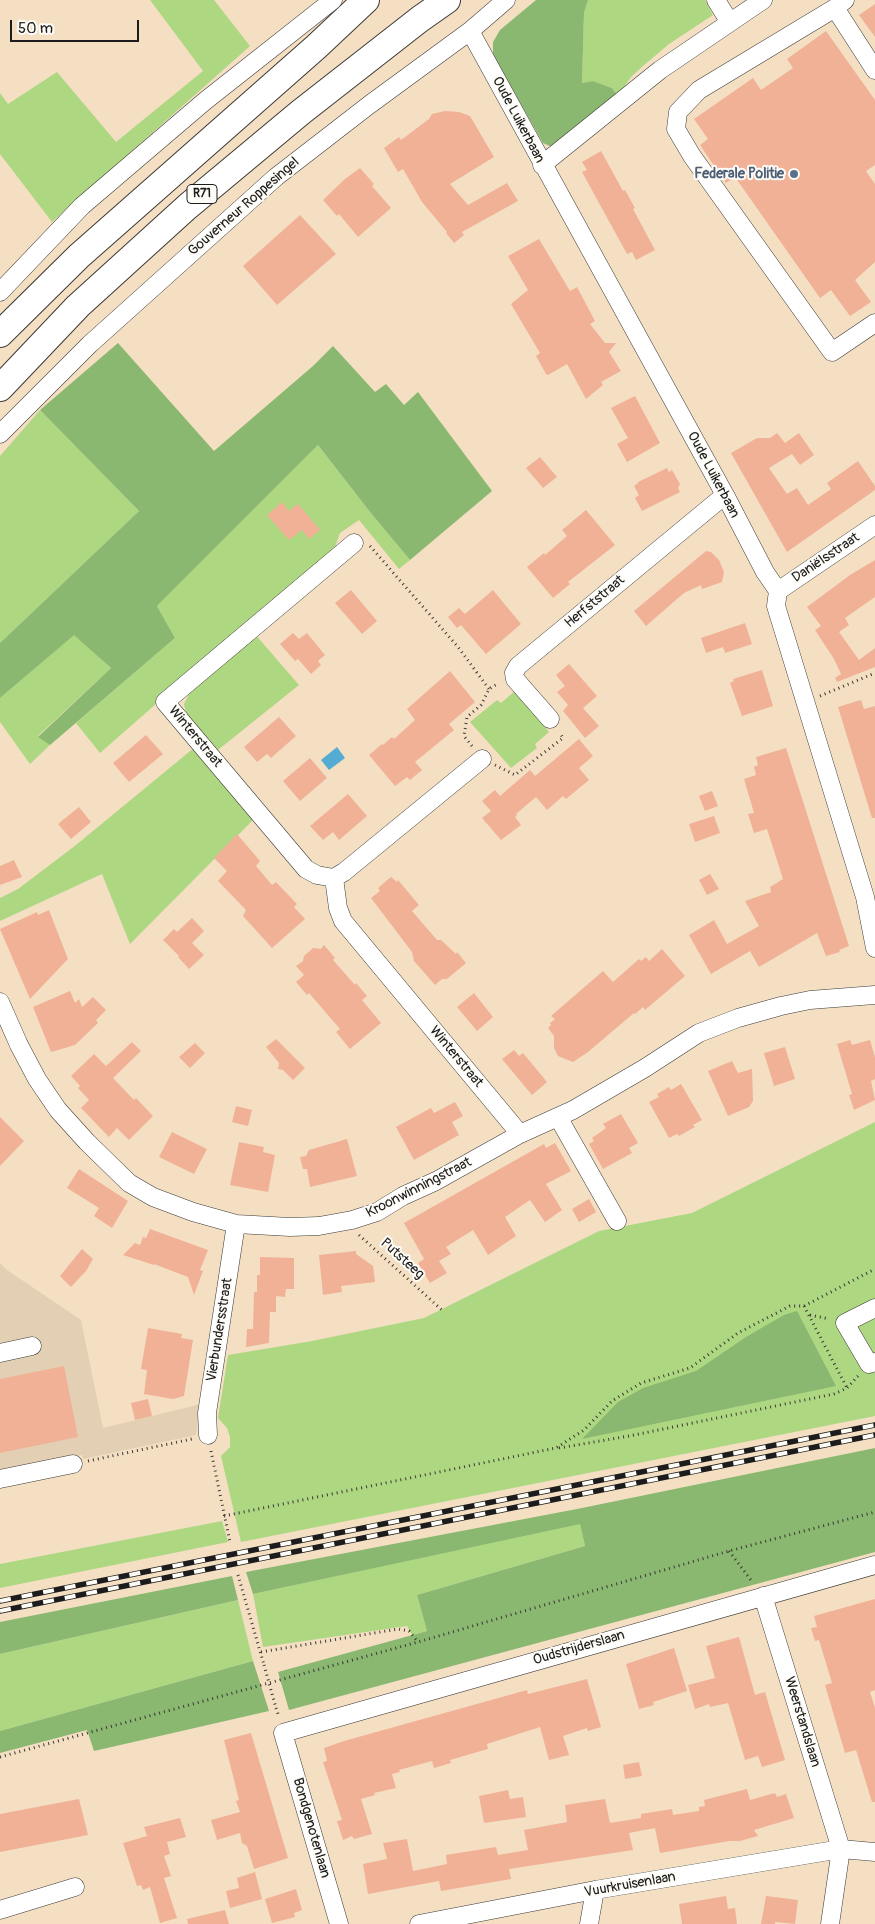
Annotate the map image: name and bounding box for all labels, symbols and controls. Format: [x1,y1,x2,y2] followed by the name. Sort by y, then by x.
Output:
[12,10,141,42] scale bar
[18,19,53,38] text: 50 m
[488,74,548,166] street label: Oude Luikerbaan
[185,154,303,260] street label: Gouverneur Roppesingel
[694,166,784,182] place label: Federale Politie
[788,168,800,180] marker: Federale Politie
[187,184,217,203] road number: R71
[683,429,743,521] street label: Oude Luikerbaan
[789,529,863,587] street label: Daniëlsstraat
[562,572,628,632] street label: Herfststraat
[165,703,225,771] street label: Winterstraat
[426,1023,486,1091] street label: Winterstraat
[363,1154,475,1222] street label: Kroonwinningstraat
[377,1235,427,1283] street label: Putsteeg
[203,1277,237,1383] street label: Vierbundersstraat
[531,1627,627,1669] street label: Oudstrijderslaan
[780,1675,824,1769] street label: Weerstandslaan
[289,1776,333,1880] street label: Bondgenotenlaan
[583,1869,677,1901] street label: Vuurkruisenlaan

